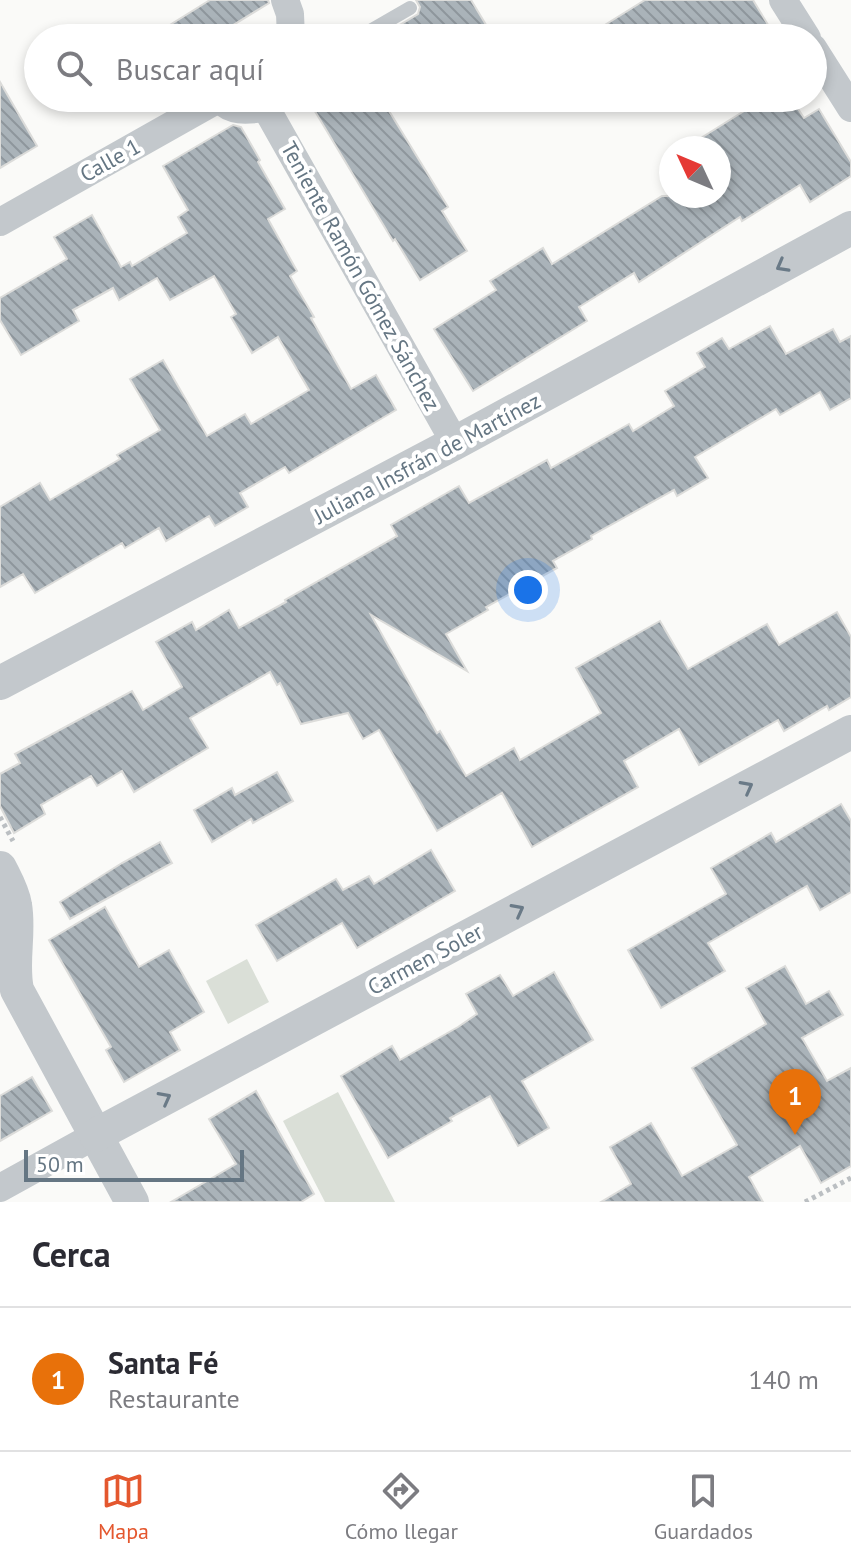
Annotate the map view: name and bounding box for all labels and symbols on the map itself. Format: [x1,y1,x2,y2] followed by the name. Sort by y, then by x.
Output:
[75,132,145,188] street label: Calle 1
[275,136,447,416] street label: Teniente Ramón Gómez Sánchez
[659,136,731,208] north arrow
[776,256,791,271] one-way arrow
[308,386,545,530] street label: Juliana Insfrán de Martínez
[508,570,548,610] your location
[739,782,754,797] one-way arrow
[510,904,524,919] one-way arrow
[363,917,488,1001] street label: Carmen Soler
[769,1069,821,1135] pin: 1
[156,1092,171,1108] one-way arrow
[24,1146,244,1182] scale bar

